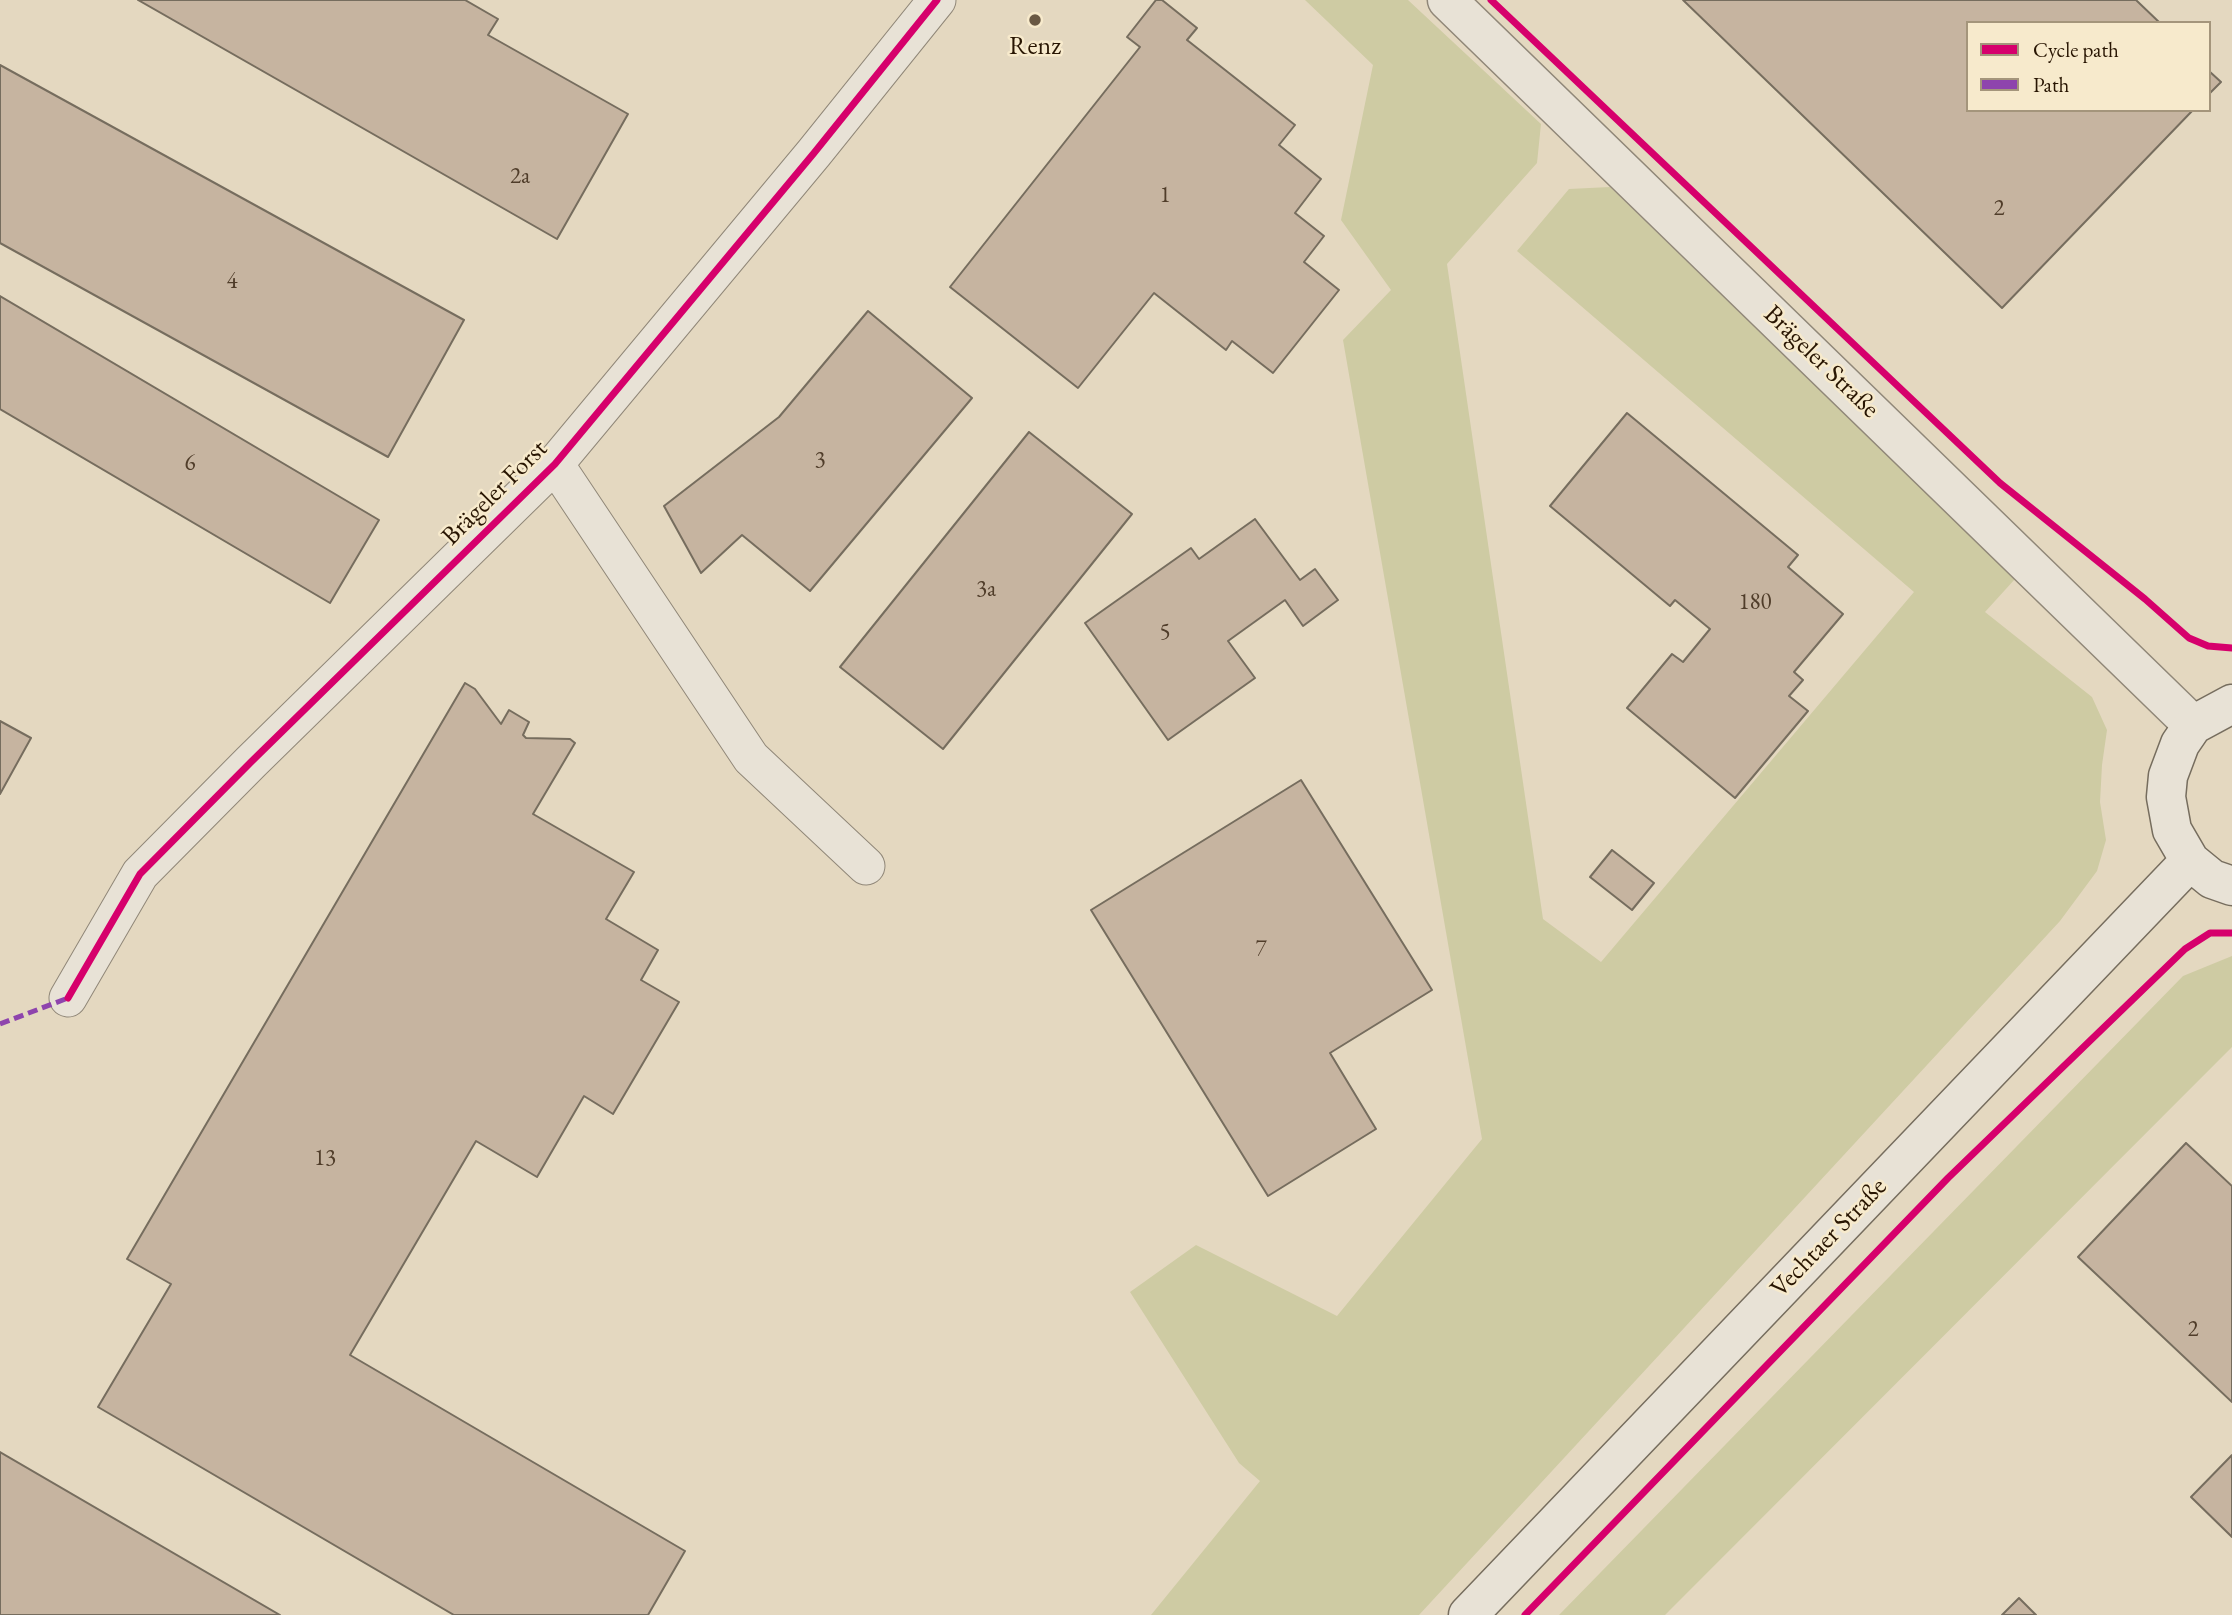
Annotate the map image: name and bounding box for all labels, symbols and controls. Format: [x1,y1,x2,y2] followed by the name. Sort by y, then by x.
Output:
[1027,12,1043,28] marker: Renz
[1966,21,2211,112] legend
[1009,31,1061,63] place label: Renz
[2033,36,2119,63] text: Cycle path
[2033,71,2069,98] text: Path
[510,163,530,191] house number: 2a
[1159,182,1171,210] house number: 1
[1993,195,2005,223] house number: 2
[226,268,238,296] house number: 4
[1757,299,1885,425] street label: Brägeler Straße
[436,434,554,552] street label: Brägeler Forst
[814,447,826,475] house number: 3
[184,450,196,478] house number: 6
[976,576,996,604] house number: 3a
[1738,589,1772,617] house number: 180
[1159,619,1171,647] house number: 5
[1255,936,1267,964] house number: 7
[314,1145,336,1173] house number: 13
[1764,1172,1894,1304] street label: Vechtaer Straße
[2187,1316,2199,1344] house number: 2

